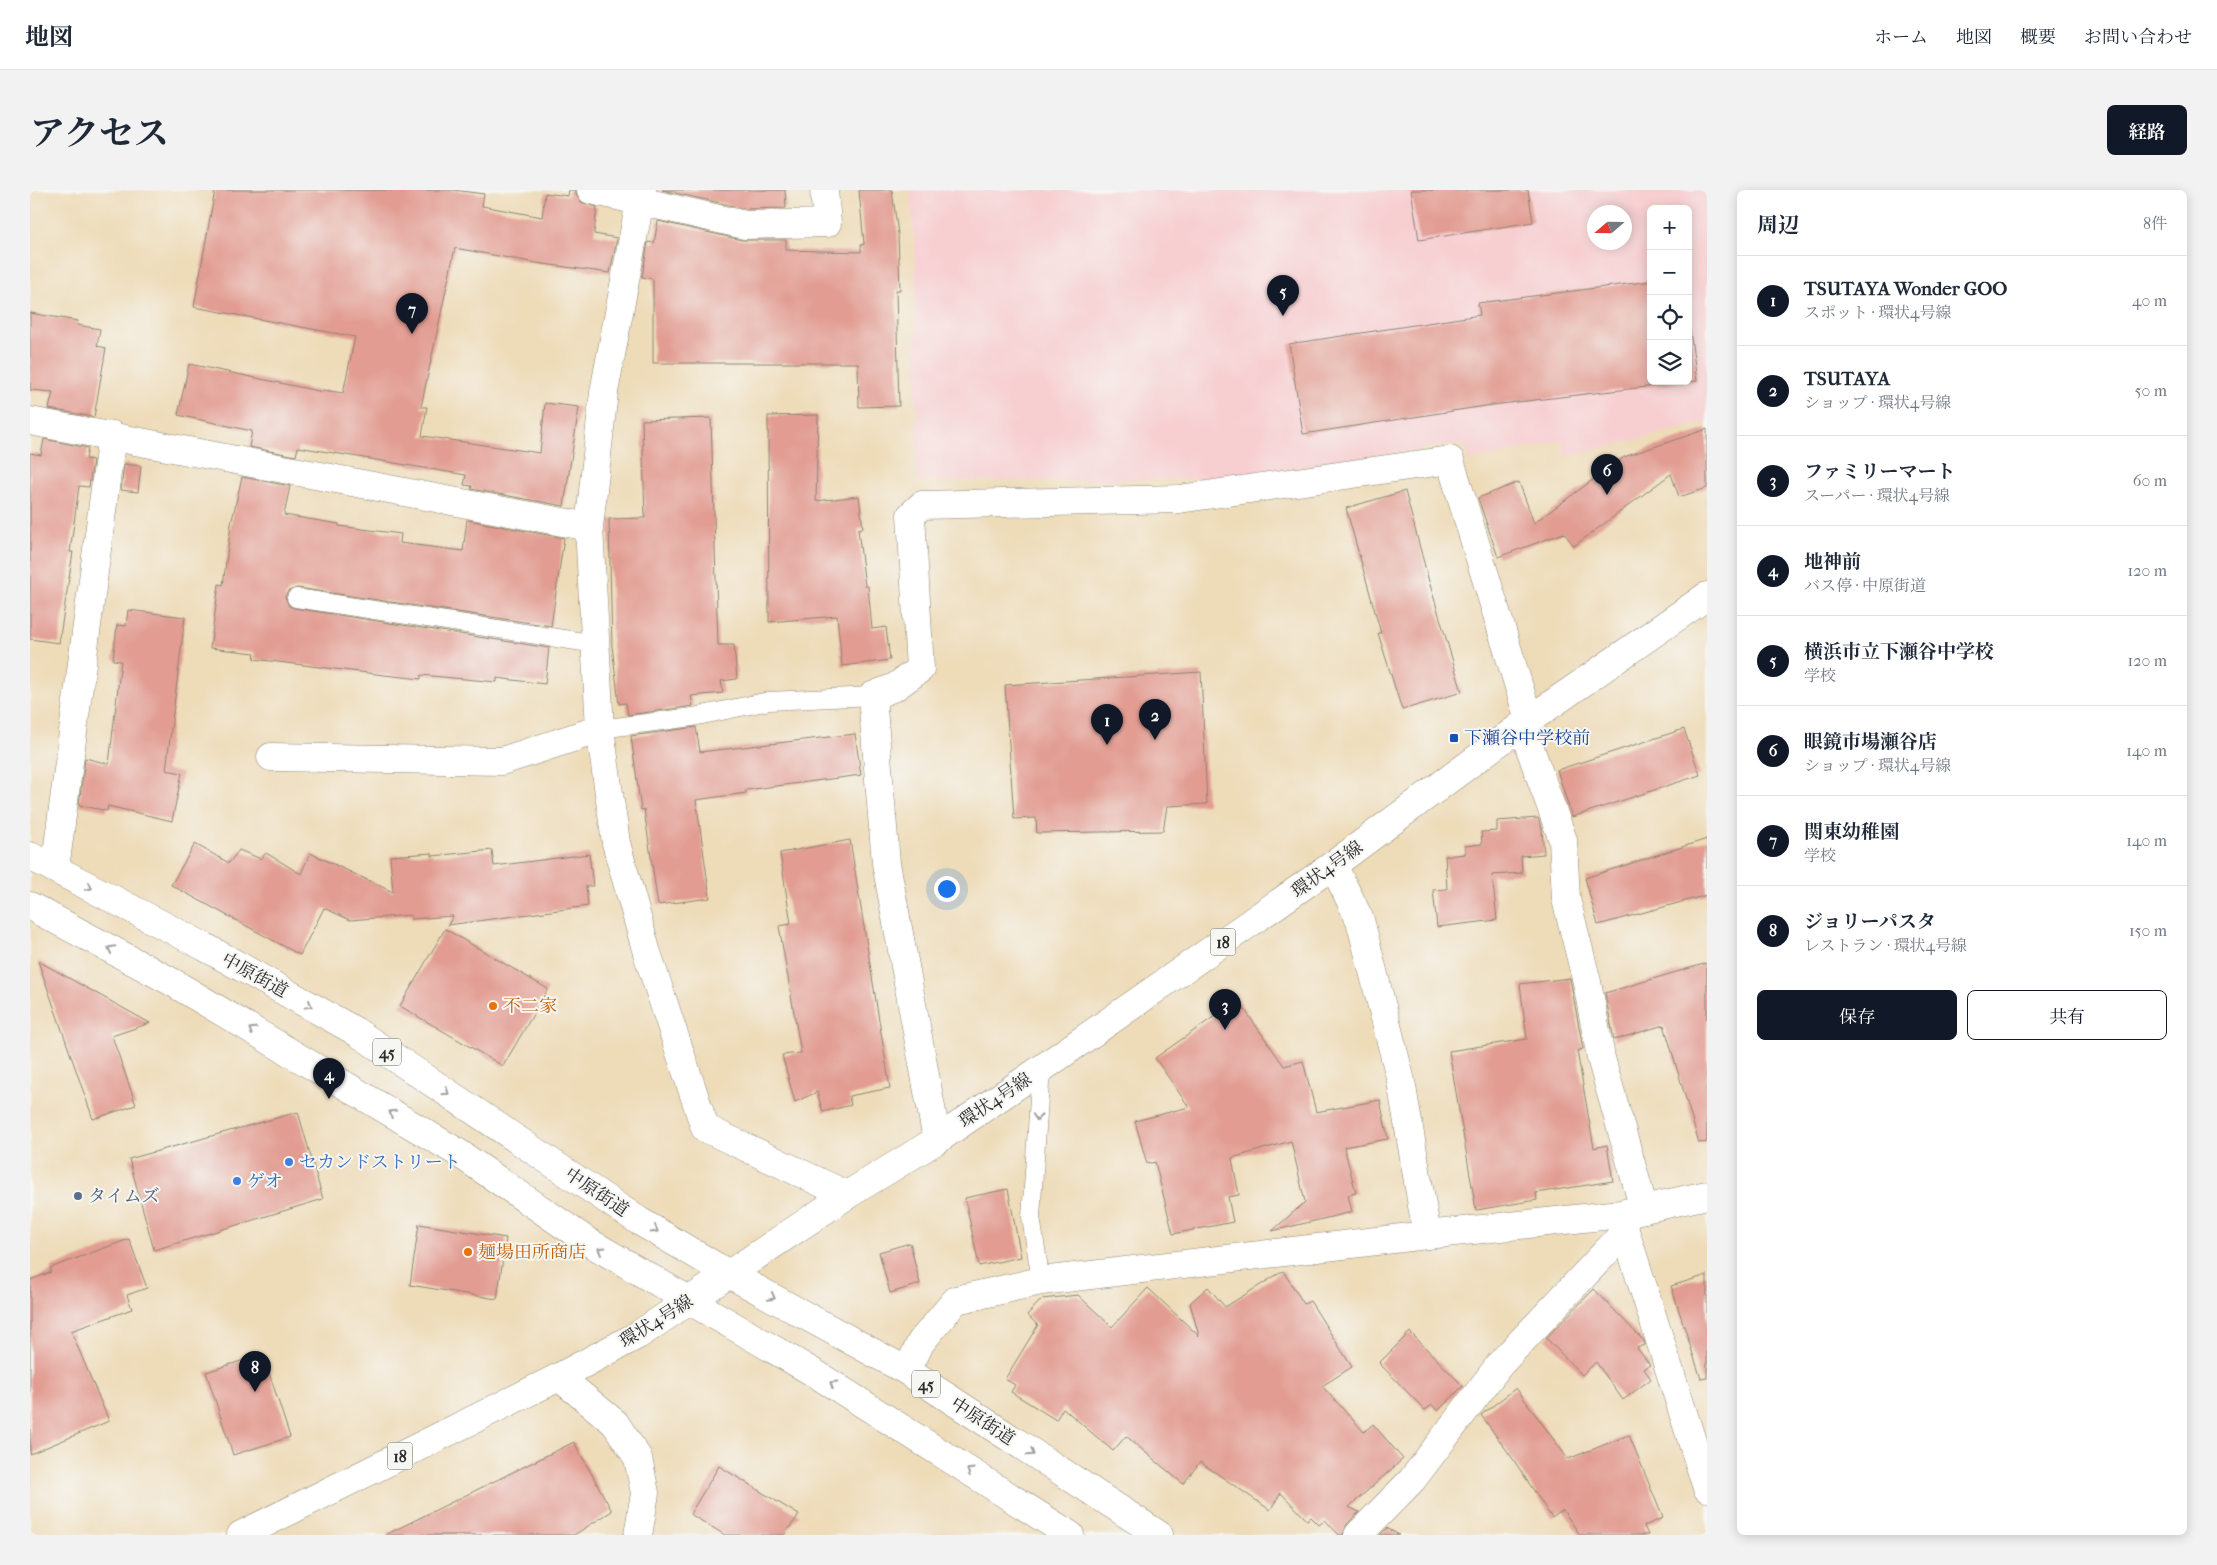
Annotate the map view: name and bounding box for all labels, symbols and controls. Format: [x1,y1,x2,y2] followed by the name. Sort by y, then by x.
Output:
[25,23,73,51] text: 地図
[1874,27,1928,48] text: ホーム
[1956,27,1992,48] text: 地図
[2020,27,2056,48] text: 概要
[2084,27,2192,48] text: お問い合わせ
[2107,105,2187,155] button: 経路
[30,113,169,154] text: アクセス
[1587,205,1632,250] north arrow
[1647,205,1692,385] map controls
[1647,205,1692,250] button: +
[1757,213,1799,237] text: 周辺
[2143,214,2167,233] text: 8件
[1647,250,1692,295] button: −
[1267,275,1299,316] pin: 5
[1804,278,2007,300] text: TSUTAYA Wonder GOO
[1770,291,1776,310] text: 1
[2132,291,2167,310] text: 40 m
[396,293,428,334] pin: 7
[1647,295,1692,340] button: locate
[1804,303,1952,322] text: スポット · 環状4号線
[1647,340,1692,385] button: layers
[1804,368,1890,390] text: TSUTAYA
[1769,381,1777,400] text: 2
[2135,381,2167,400] text: 50 m
[1804,393,1951,412] text: ショップ · 環状4号線
[1591,454,1623,495] pin: 6
[1804,461,1956,483] text: ファミリーマート
[1770,471,1776,490] text: 3
[2133,471,2167,490] text: 60 m
[1804,486,1950,505] text: スーパー · 環状4号線
[1804,551,1861,573] text: 地神前
[1768,561,1778,580] text: 4
[2128,561,2167,580] text: 120 m
[1804,576,1926,595] text: バス停 · 中原街道
[1804,641,1994,663] text: 横浜市立下瀬谷中学校
[1770,651,1776,670] text: 5
[2128,651,2167,670] text: 120 m
[1804,666,1836,685] text: 学校
[1139,699,1171,740] pin: 2
[1091,704,1123,745] pin: 1
[1464,728,1590,749] place label: 下瀬谷中学校前
[1804,731,1937,753] text: 眼鏡市場瀬谷店
[1448,732,1460,744] marker: 下瀬谷中学校前
[1769,741,1777,760] text: 6
[2126,741,2167,760] text: 140 m
[1804,756,1951,775] text: ショップ · 環状4号線
[1804,821,1899,843] text: 関東幼稚園
[1769,831,1777,850] text: 7
[2126,831,2167,850] text: 140 m
[1288,837,1367,902] street label: 環状4号線
[1804,846,1836,865] text: 学校
[934,876,960,902] your location
[83,881,92,891] one-way arrow
[1804,911,1936,933] text: ジョリーパスタ
[1769,921,1777,940] text: 8
[2129,921,2167,940] text: 150 m
[1210,929,1236,956] road number: 18
[1804,936,1967,955] text: レストラン · 環状4号線
[107,945,116,955] one-way arrow
[218,949,291,1002] street label: 中原街道
[1209,989,1241,1030] pin: 3
[1757,990,1957,1040] button: 保存
[1967,990,2167,1040] button: 共有
[503,996,557,1017] place label: 不二家
[303,999,312,1009] one-way arrow
[487,1000,499,1012] marker: 不二家
[249,1026,258,1036] one-way arrow
[373,1039,401,1066] road number: 45
[313,1058,345,1099] pin: 4
[955,1069,1035,1132] street label: 環状4号線
[441,1086,450,1095] one-way arrow
[388,1109,397,1119] one-way arrow
[1032,1114,1043,1122] one-way arrow
[299,1152,461,1173] place label: セカンドストリート
[283,1156,295,1168] marker: セカンドストリート
[561,1164,632,1221] street label: 中原街道
[247,1171,283,1192] place label: ゲオ
[231,1175,243,1187] marker: ゲオ
[88,1186,160,1207] place label: タイムズ
[72,1190,84,1202] marker: タイムズ
[649,1223,658,1233] one-way arrow
[478,1242,586,1263] place label: 麺場田所商店
[462,1246,474,1258] marker: 麺場田所商店
[597,1246,606,1256] one-way arrow
[616,1291,697,1352] street label: 環状4号線
[767,1291,776,1301] one-way arrow
[239,1351,271,1392] pin: 8
[912,1370,940,1398] road number: 45
[829,1381,838,1391] one-way arrow
[947,1393,1019,1450] street label: 中原街道
[388,1442,412,1470] road number: 18
[1026,1446,1035,1456] one-way arrow
[966,1468,975,1478] one-way arrow

